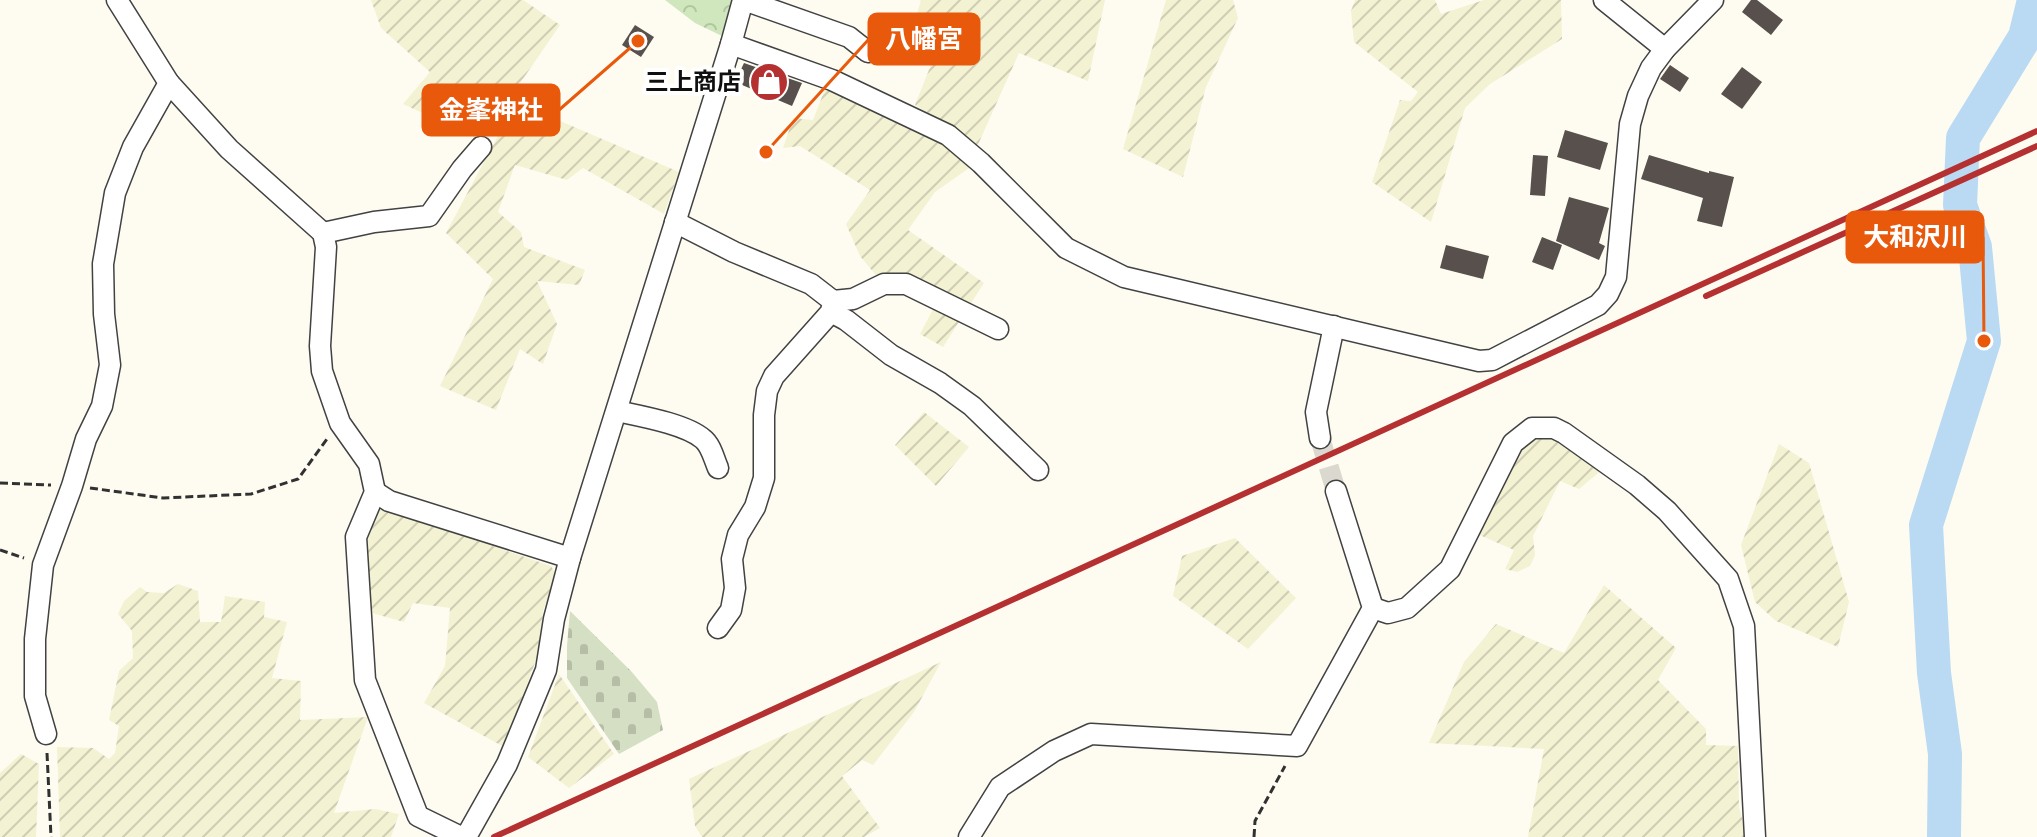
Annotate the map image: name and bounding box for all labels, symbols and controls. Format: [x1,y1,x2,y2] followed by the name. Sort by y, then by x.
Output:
[869,14,979,64] callout: 八幡宮
[885,21,963,55] text: 八幡宮
[748,61,790,103] shop icon: 三上商店
[645,65,741,97] place label: 三上商店
[423,85,559,135] callout: 金峯神社
[439,92,543,126] text: 金峯神社
[1847,212,1983,262] callout: 大和沢川
[1863,219,1967,253] text: 大和沢川

